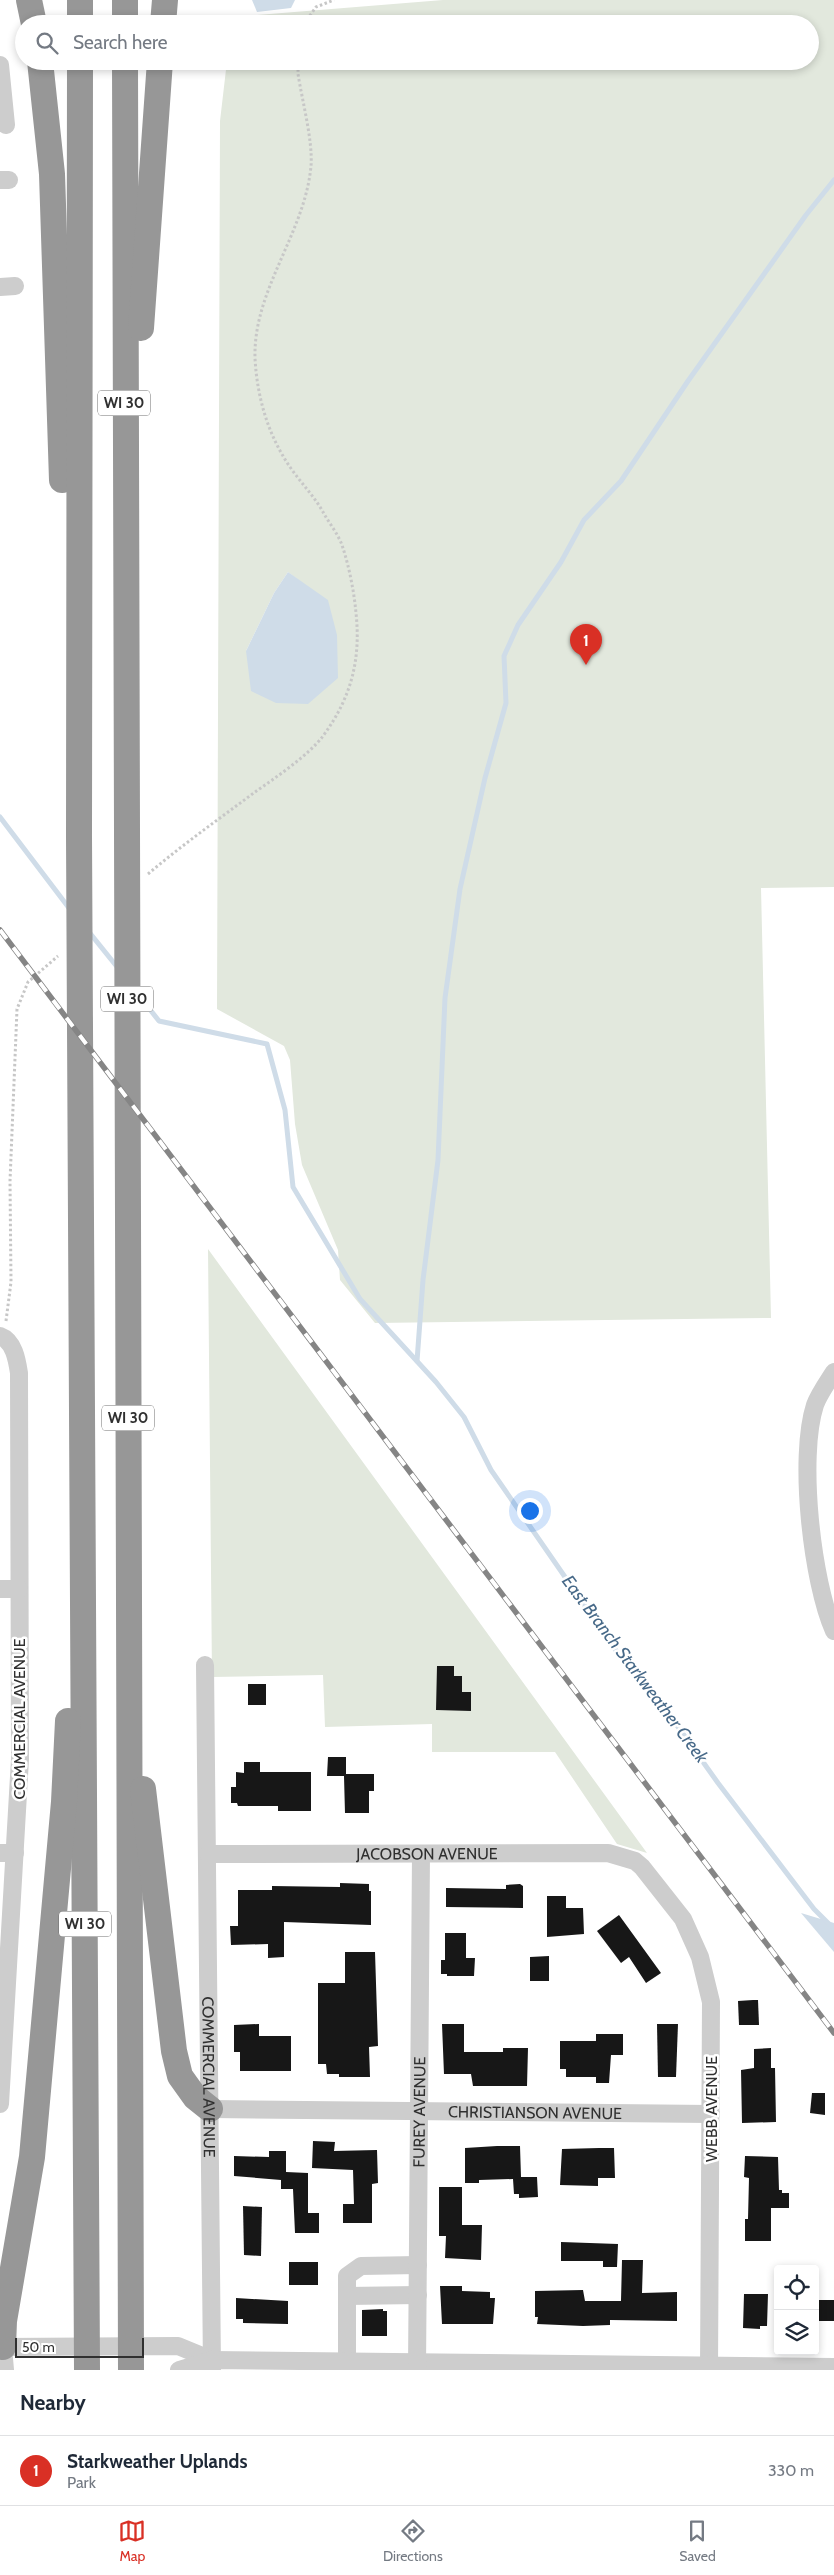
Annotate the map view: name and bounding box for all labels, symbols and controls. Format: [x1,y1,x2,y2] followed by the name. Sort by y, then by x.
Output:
[15,15,819,70] search box
[33,29,61,57] icon: search
[73,31,167,54] text: Search here
[98,390,150,416] road number: WI 30
[570,624,602,665] pin: 1
[101,986,153,1012] road number: WI 30
[102,1406,154,1430] road number: WI 30
[517,1498,543,1524] your location
[557,1571,714,1768] water label: East Branch Starkweather Creek
[10,1638,29,1800] street label: COMMERCIAL AVENUE
[355,1844,498,1864] street label: JACOBSON AVENUE
[59,1912,111,1936] road number: WI 30
[198,1996,219,2158] street label: COMMERCIAL AVENUE
[410,2056,429,2167] street label: FUREY AVENUE
[702,2056,721,2162] street label: WEBB AVENUE
[448,2102,622,2123] street label: CHRISTIANSON AVENUE
[774,2265,819,2355] map controls
[774,2265,819,2310] button: locate
[774,2310,819,2355] button: layers
[15,2335,144,2358] scale bar
[22,2338,55,2356] text: 50 m
[20,2390,86,2415] text: Nearby
[67,2450,247,2473] text: Starkweather Uplands
[33,2461,39,2480] text: 1
[768,2461,814,2480] text: 330 m
[67,2473,96,2492] text: Park
[118,2517,146,2565] tab: Map
[383,2517,443,2565] tab: Directions
[679,2517,716,2565] tab: Saved

